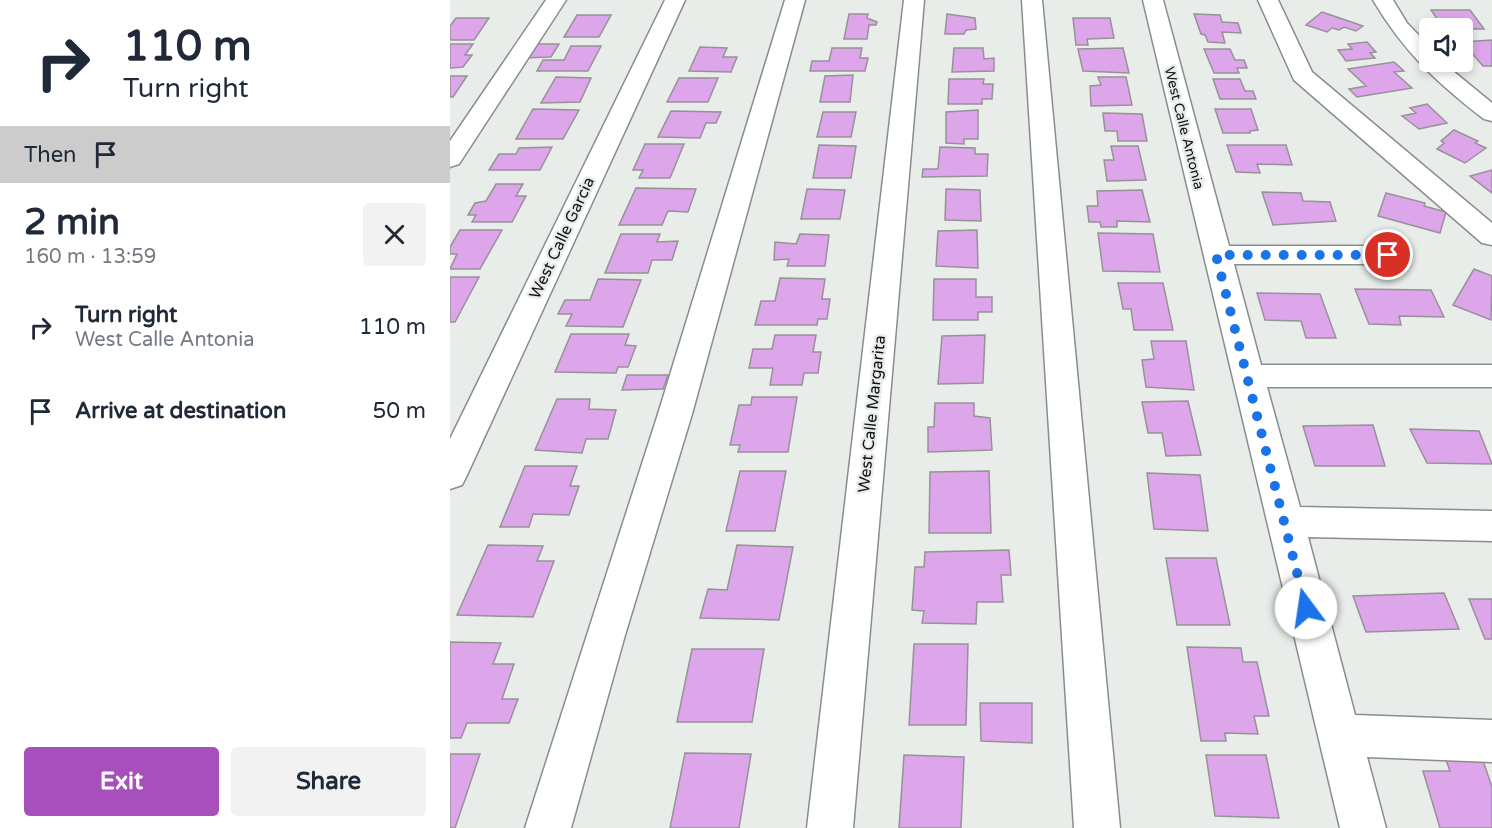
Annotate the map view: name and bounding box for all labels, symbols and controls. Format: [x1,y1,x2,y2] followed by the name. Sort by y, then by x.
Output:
[1419,18,1473,72] map controls
[1419,18,1473,72] button: sound
[123,21,252,72] text: 110 m
[24,24,102,102] icon: right
[1161,65,1207,191] street label: West Calle Antonia
[123,72,249,105] text: Turn right
[89,138,122,171] icon: arrive
[24,142,77,168] text: Then
[525,174,599,302] street label: West Calle Garcia
[24,201,120,244] text: 2 min
[363,203,426,266] button: close
[1362,229,1413,280] pin
[1371,238,1404,271] icon: arrive
[24,245,156,269] text: 160 m · 13:59
[75,302,177,328] text: Turn right
[24,311,57,344] icon: right
[359,314,426,340] text: 110 m
[75,328,254,352] text: West Calle Antonia
[854,334,890,494] street label: West Calle Margarita
[24,395,57,428] icon: arrive
[75,398,286,424] text: Arrive at destination
[372,398,426,424] text: 50 m
[1274,576,1338,640] position arrow
[24,747,219,816] button: Exit
[231,747,426,816] button: Share

